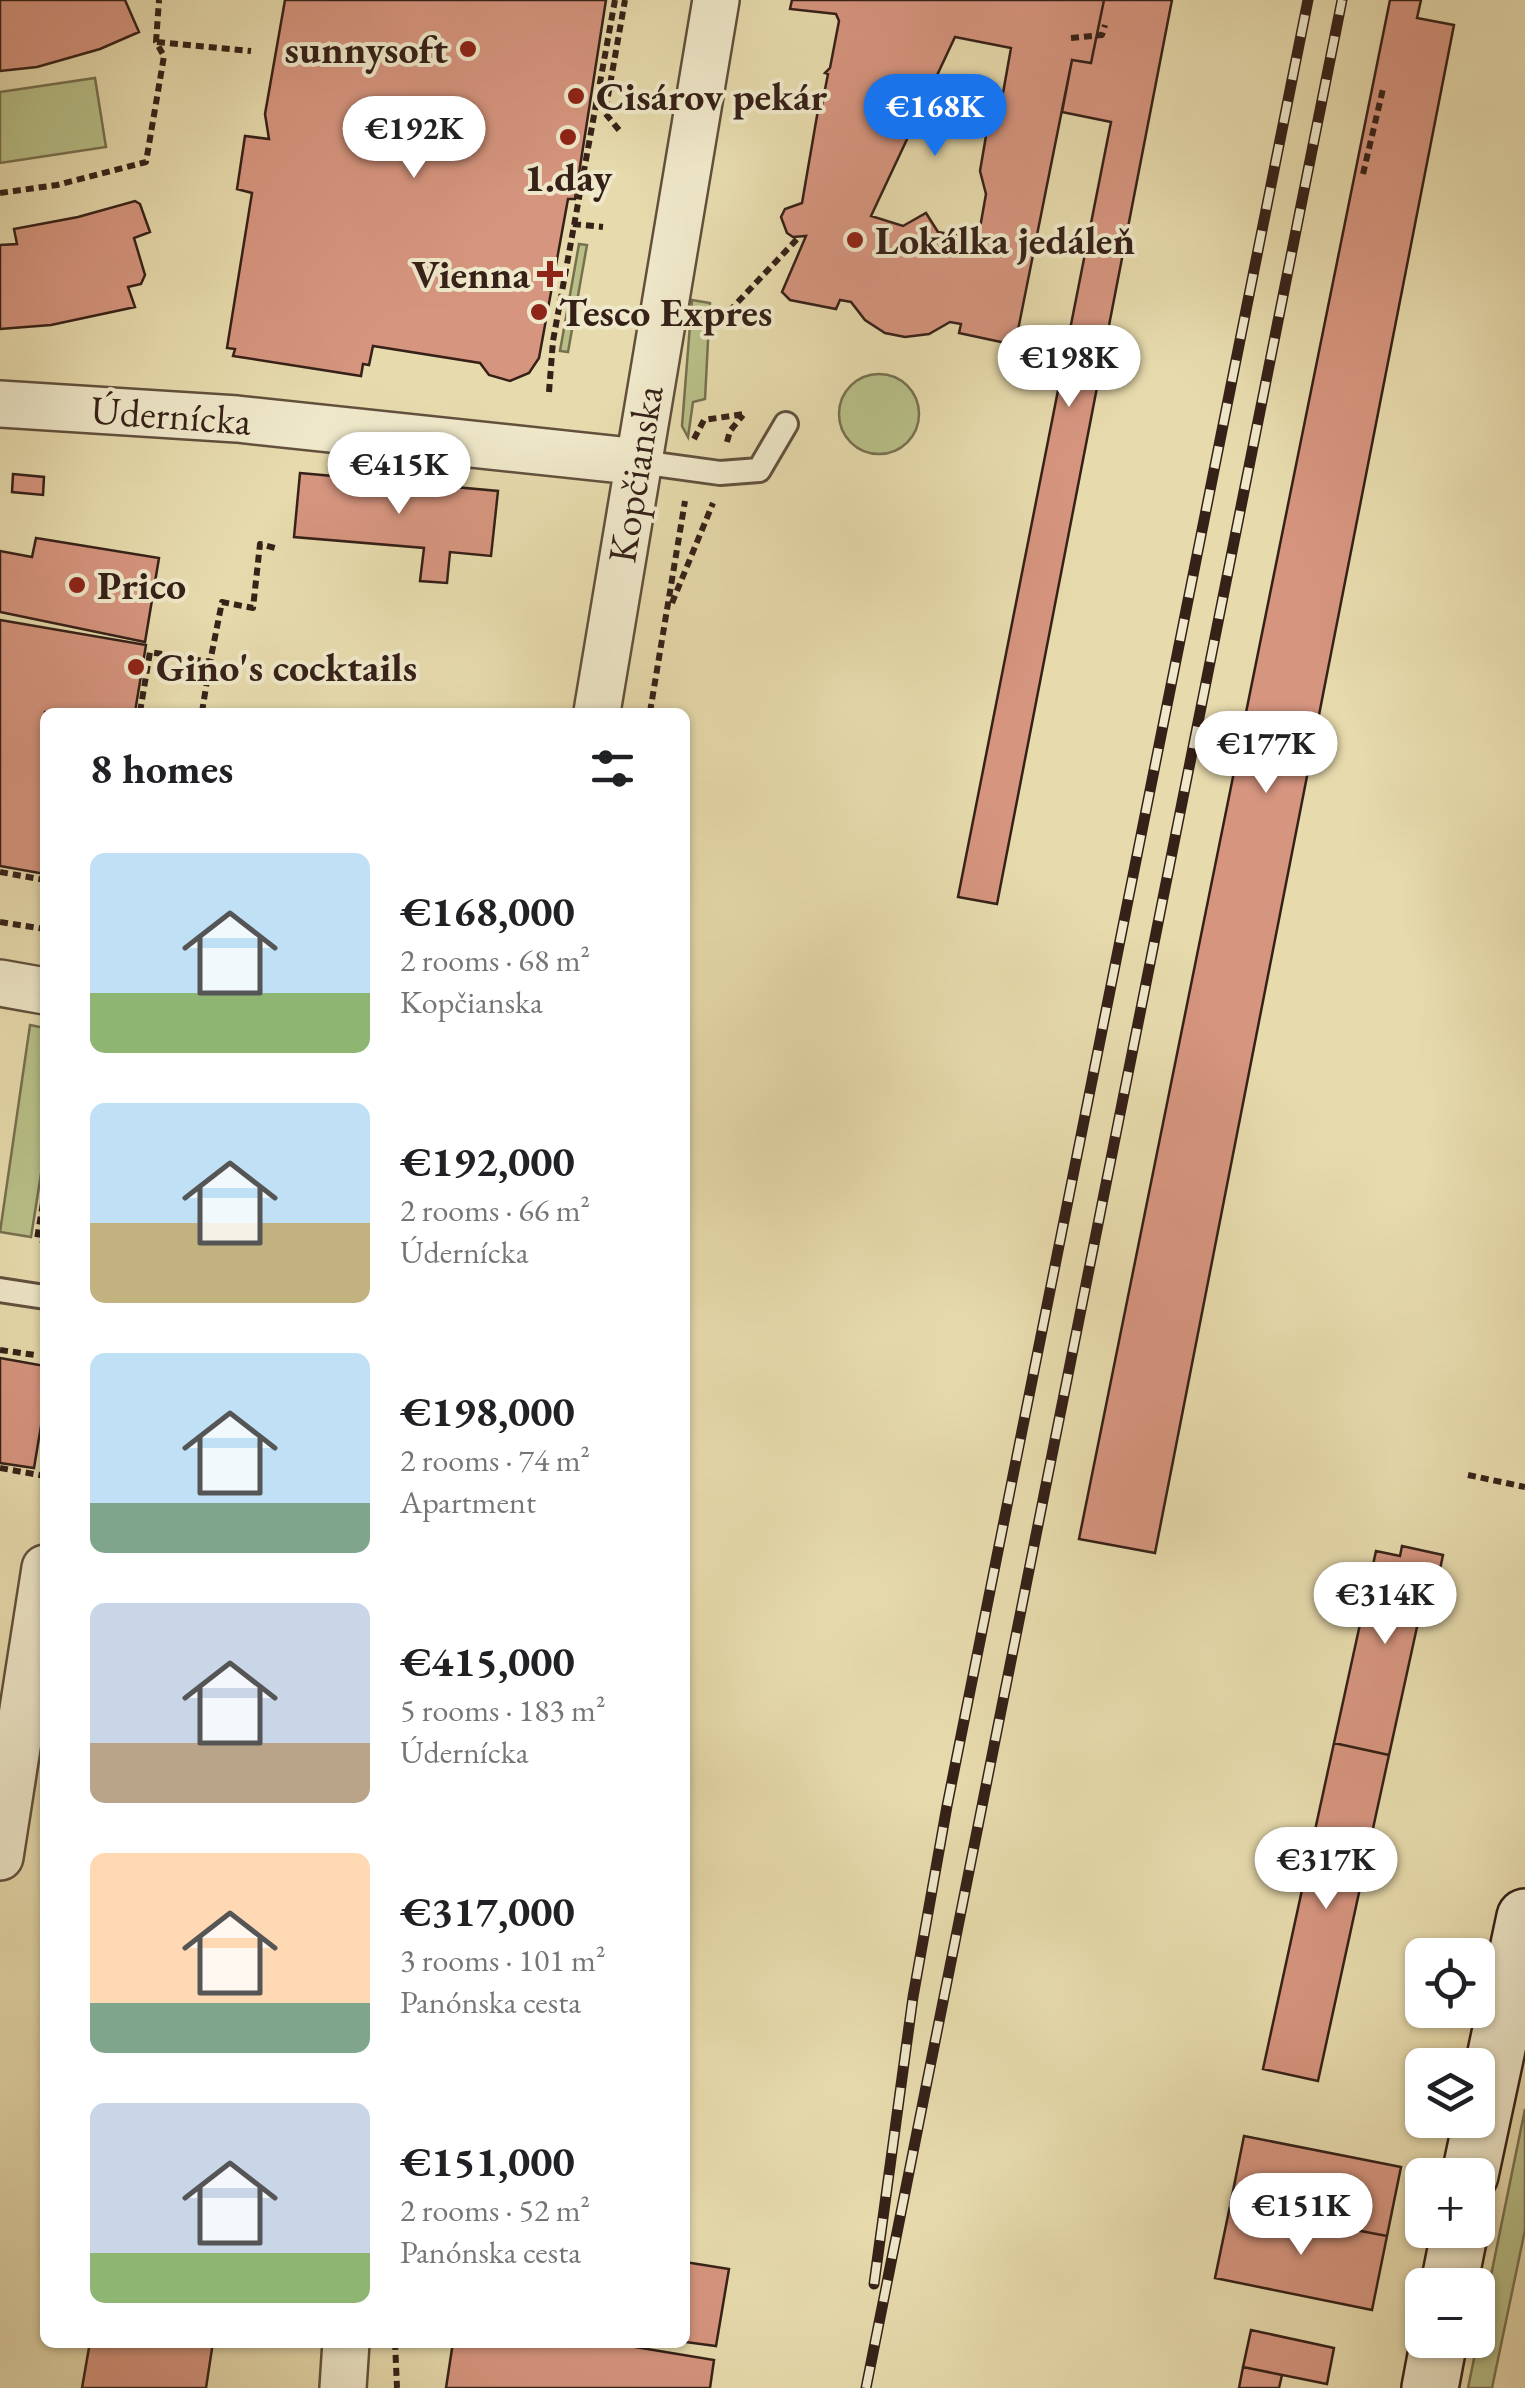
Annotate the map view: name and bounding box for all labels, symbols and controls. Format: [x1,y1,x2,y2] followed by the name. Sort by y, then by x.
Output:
[285,23,448,75] place label: sunnysoft
[457,38,479,60] marker: sunnysoft
[596,70,828,122] place label: Cisárov pekár
[865,74,1005,159] pin: €168K
[565,85,587,107] marker: Cisárov pekár
[886,85,984,127] text: €168K
[344,96,484,181] pin: €192K
[365,107,463,149] text: €192K
[557,126,579,148] marker: 1.day
[524,151,613,203] place label: 1.day
[875,214,1135,266] place label: Lokálka jedáleň
[844,229,866,251] marker: Lokálka jedáleň
[412,248,530,300] place label: Vienna
[539,263,561,285] marker: Vienna
[559,286,772,338] place label: Tesco Expres
[528,301,550,323] marker: Tesco Expres
[999,325,1139,410] pin: €198K
[1020,336,1118,378] text: €198K
[595,382,675,566] street label: Kopčianska
[89,383,253,447] street label: Údernícka
[329,432,469,517] pin: €415K
[350,443,448,485] text: €415K
[97,559,186,611] place label: Prico
[66,574,88,596] marker: Prico
[156,641,417,693] place label: Gino's cocktails
[125,656,147,678] marker: Gino's cocktails
[1196,711,1336,796] pin: €177K
[1217,722,1315,764] text: €177K
[90,741,233,796] text: 8 homes
[585,741,640,796] icon: filters
[400,884,575,939] text: €168,000
[170,893,290,1013] icon: home
[400,939,590,981] text: 2 rooms · 68 m²
[400,981,543,1023] text: Kopčianska
[400,1134,575,1189] text: €192,000
[170,1143,290,1263] icon: home
[400,1189,590,1231] text: 2 rooms · 66 m²
[400,1231,529,1273] text: Údernícka
[400,1384,575,1439] text: €198,000
[170,1393,290,1513] icon: home
[400,1439,590,1481] text: 2 rooms · 74 m²
[400,1481,536,1523] text: Apartment
[1315,1562,1455,1647] pin: €314K
[1336,1573,1434,1615] text: €314K
[400,1634,575,1689] text: €415,000
[170,1643,290,1763] icon: home
[400,1689,606,1731] text: 5 rooms · 183 m²
[400,1731,529,1773] text: Údernícka
[1256,1827,1396,1912] pin: €317K
[1277,1838,1375,1880] text: €317K
[400,1884,575,1939] text: €317,000
[170,1893,290,2013] icon: home
[1405,1938,1495,2358] map controls
[1405,1938,1495,2028] button: locate
[400,1939,606,1981] text: 3 rooms · 101 m²
[400,1981,581,2023] text: Panónska cesta
[1405,2048,1495,2138] button: layers
[400,2134,575,2189] text: €151,000
[170,2143,290,2263] icon: home
[1405,2158,1495,2248] button: +
[1231,2173,1371,2258] pin: €151K
[1252,2184,1350,2226] text: €151K
[400,2189,590,2231] text: 2 rooms · 52 m²
[400,2231,581,2273] text: Panónska cesta
[1405,2268,1495,2358] button: −

